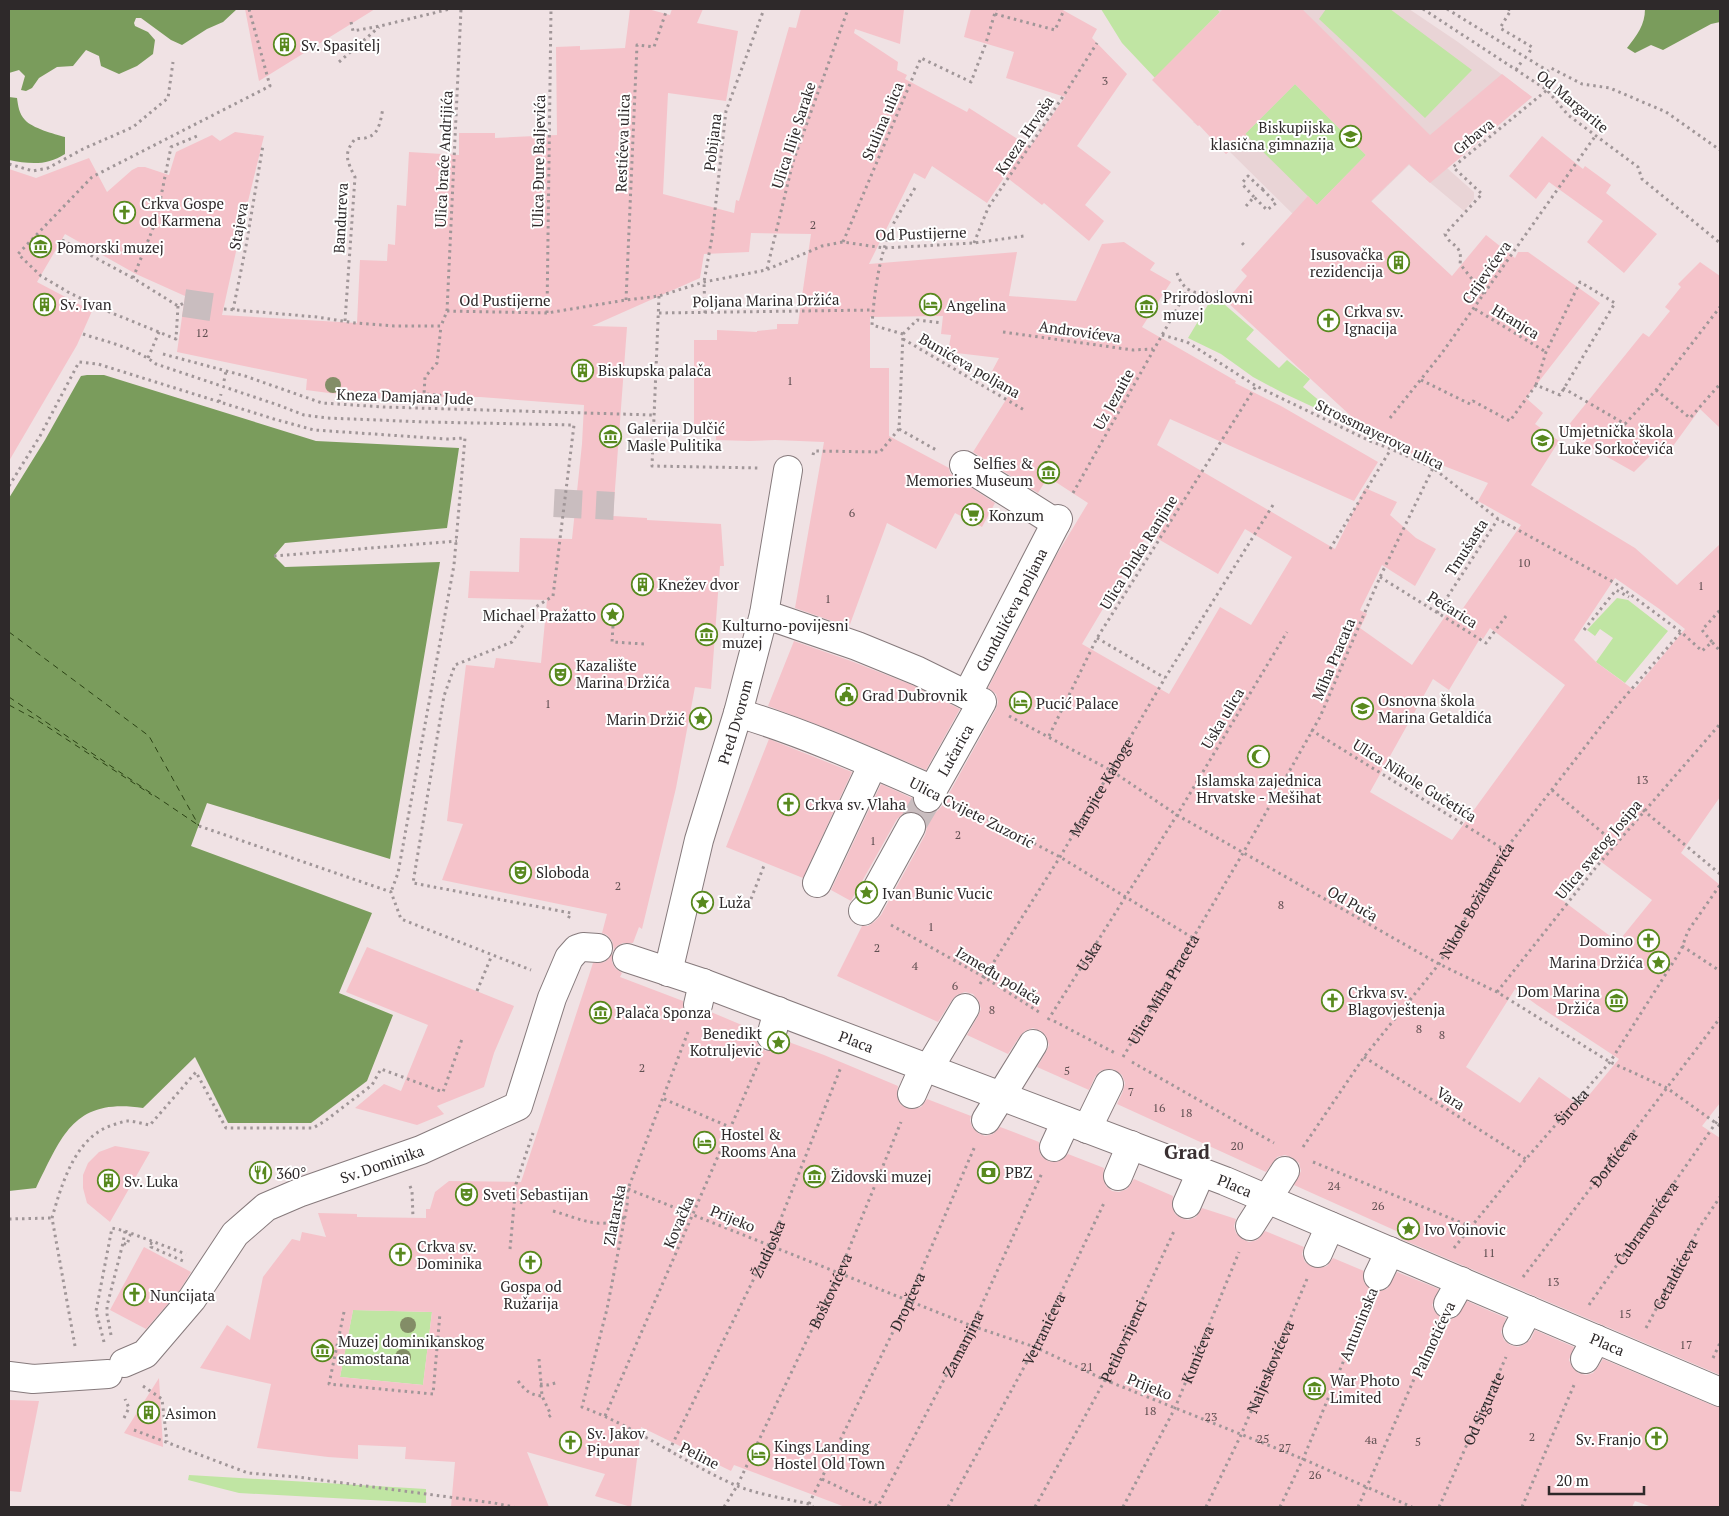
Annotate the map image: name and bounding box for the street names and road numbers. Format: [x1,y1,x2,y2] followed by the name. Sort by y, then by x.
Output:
[1533,65,1613,137] street label: Od Margarite
[856,78,908,163] street label: Stulina ulica
[766,79,820,191] street label: Ulica Ilije Sarake
[429,89,457,228] street label: Ulica braće Andrijića
[990,91,1058,178] street label: Kneza Hrvaša
[610,93,634,193] street label: Restićeva ulica
[527,94,549,228] street label: Ulica Đure Baljevića
[699,112,726,172] street label: Pobijana
[1448,113,1498,159] street label: Grbava
[328,182,352,254] street label: Bandureva
[224,200,252,251] street label: Stajeva
[875,221,967,245] street label: Od Pustijerne
[1457,236,1515,308] street label: Crijevićeva
[692,289,840,311] street label: Poljana Marina Držića
[459,290,551,310] street label: Od Pustijerne
[1489,299,1544,343] street label: Hranjca
[1038,315,1123,347] street label: Androvićeva
[916,328,1025,402] street label: Bunićeva poljana
[1088,365,1138,433] street label: Uz Jezuite
[336,384,474,408] street label: Kneza Damjana Jude
[1312,394,1448,474] street label: Strossmayerova ulica
[1095,491,1181,613] street label: Ulica Dinka Ranjine
[1440,514,1492,579] street label: Tmušasta
[971,544,1052,675] street label: Gundulićeva poljana
[1424,586,1482,632] street label: Pećarica
[1307,614,1359,703] street label: Miha Pracata
[713,677,756,767] street label: Pred Dvorom
[1196,683,1248,752] street label: Uska ulica
[932,720,978,780] street label: Lučarica
[1064,734,1138,840] street label: Marojice Kaboge
[1349,734,1481,826] street label: Ulica Nikole Gučetića
[906,772,1038,852] street label: Ulica Cvijete Zuzorić
[1550,795,1646,903] street label: Ulica svetog Josipa
[1434,837,1518,962] street label: Nikole Božidarevića
[1324,881,1382,926] street label: Od Puča
[1123,930,1203,1048] street label: Ulica Miha Praceta
[1072,936,1106,975] street label: Uska
[952,941,1046,1009] street label: Između polača
[836,1025,877,1057] street label: Placa
[1433,1082,1469,1115] street label: Vara
[1550,1084,1593,1129] street label: Široka
[1585,1125,1642,1191] street label: Đorđićeva
[337,1140,427,1188] street label: Sv. Dominika
[1215,1169,1256,1202] street label: Placa
[1610,1177,1683,1269] street label: Čubranovićeva
[598,1182,630,1247] street label: Zlatarska
[658,1193,698,1251] street label: Kovačka
[708,1200,758,1236] street label: Prijeko
[746,1217,789,1281] street label: Žudioska
[1648,1235,1702,1313] street label: Getaldićeva
[804,1250,856,1332] street label: Boškovićeva
[885,1269,929,1334] street label: Dropčeva
[1334,1284,1382,1364] street label: Antuninska
[1017,1289,1070,1369] street label: Vetranićeva
[1095,1296,1151,1386] street label: Petilovrijenci
[1407,1298,1459,1380] street label: Palmotićeva
[937,1307,988,1380] street label: Zamanjina
[1241,1317,1298,1416] street label: Naljeskovićeva
[1176,1322,1218,1386] street label: Kunićeva
[1587,1328,1628,1360] street label: Placa
[1125,1368,1175,1404] street label: Prijeko
[1458,1368,1508,1448] street label: Od Sigurate
[677,1437,723,1473] street label: Peline

